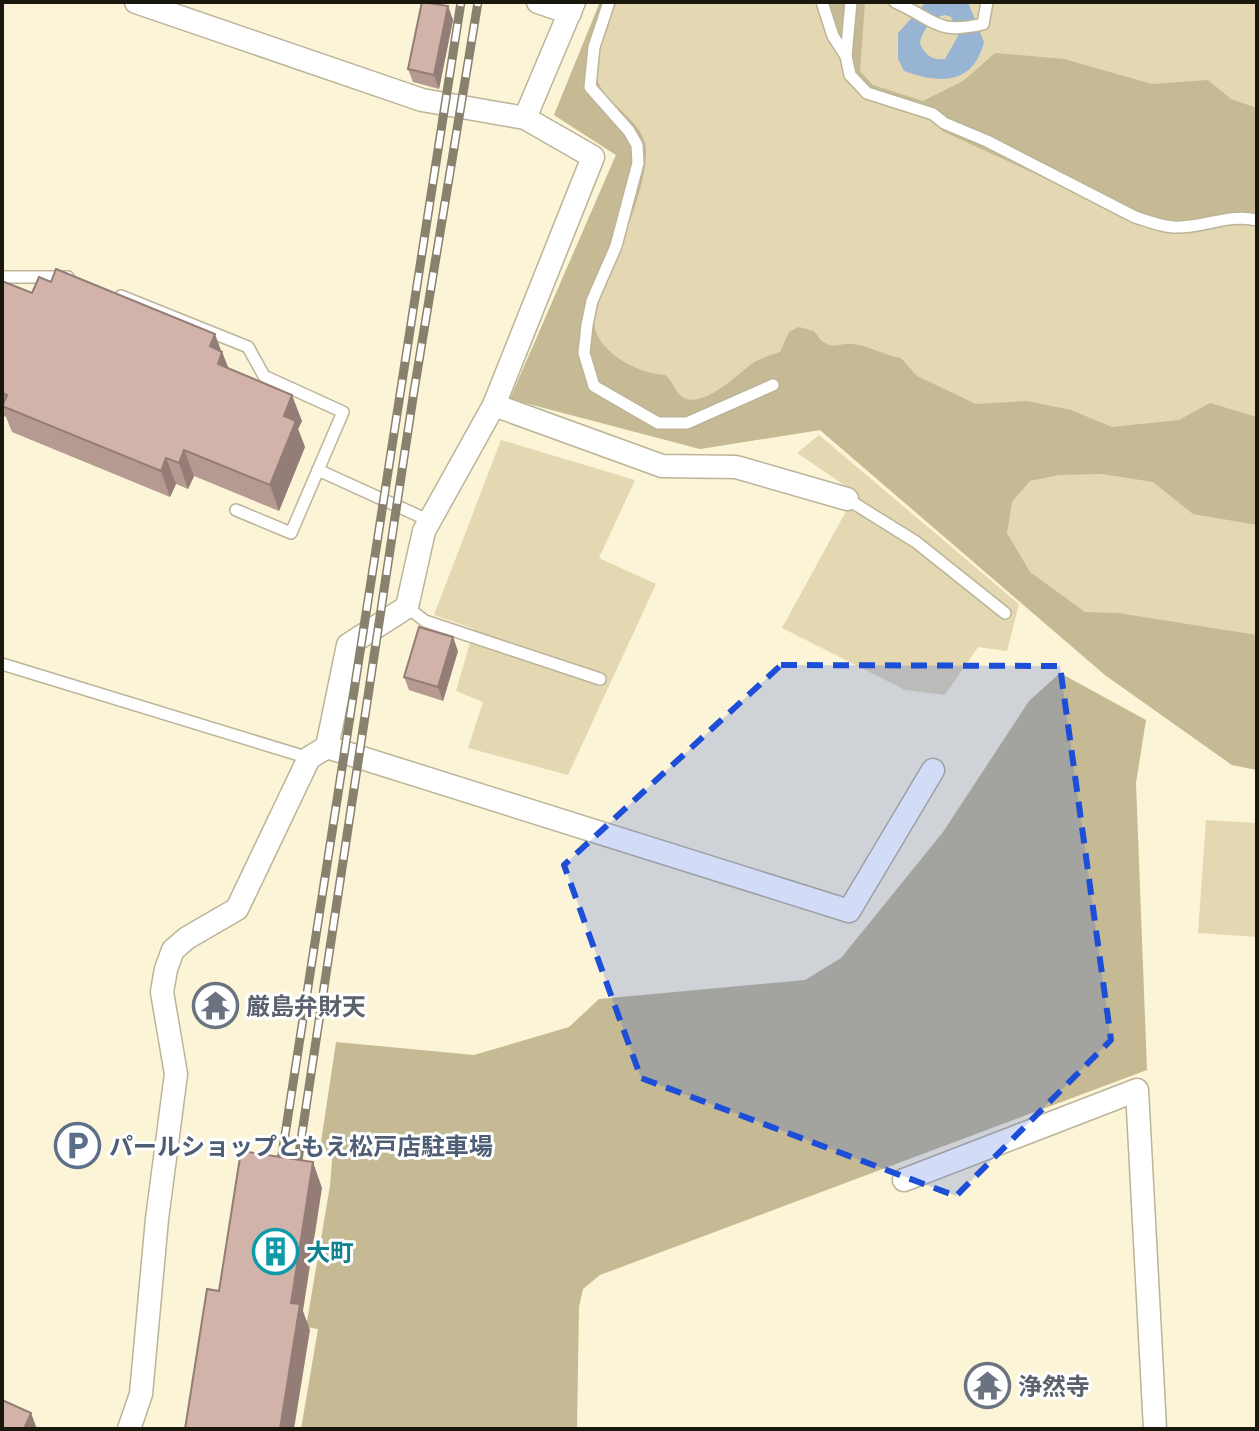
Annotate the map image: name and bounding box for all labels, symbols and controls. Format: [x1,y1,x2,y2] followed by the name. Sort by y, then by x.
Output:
[191,982,239,1030] temple icon: 厳島弁財天
[246,990,366,1023] place label: 厳島弁財天
[54,1122,102,1170] parking icon: パールショップともえ松戸店駐車場
[109,1130,493,1163] place label: パールショップともえ松戸店駐車場
[251,1228,299,1276] building icon: 大町
[306,1236,354,1269] place label: 大町
[963,1362,1011,1410] temple icon: 浄然寺
[1018,1370,1090,1403] place label: 浄然寺

